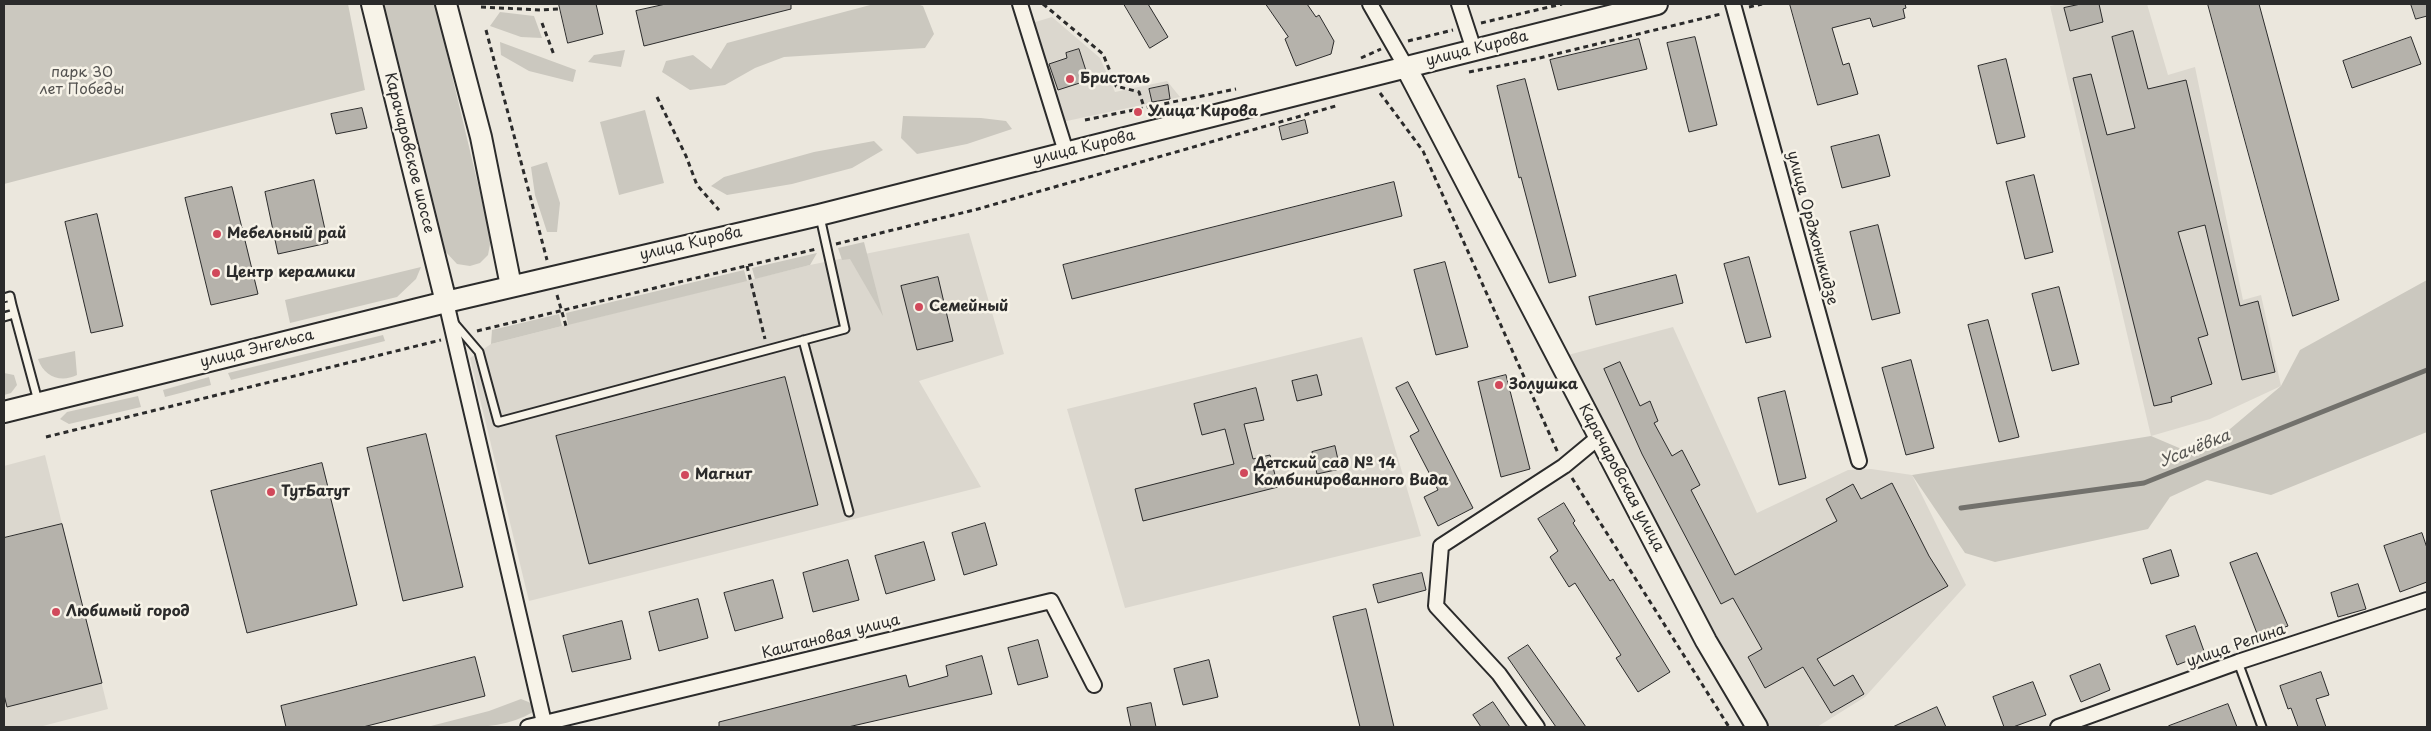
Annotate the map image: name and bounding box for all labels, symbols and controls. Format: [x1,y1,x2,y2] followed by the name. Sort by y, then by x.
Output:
[1424,28,1530,70] street label: улица Кирова
[40,64,124,99] park label: парк 30 лет Победы
[1080,70,1150,88] place label: Бристоль
[380,71,438,235] street label: Карачаровское шоссе
[1064,73,1076,85] marker: Бристоль
[1148,103,1258,121] place label: Улица Кирова
[1132,106,1144,118] marker: Улица Кирова
[1031,127,1137,169] street label: улица Кирова
[1783,149,1841,307] street label: улица Орджоникидзе
[638,223,744,265] street label: улица Кирова
[227,225,346,243] place label: Мебельный рай
[211,228,223,240] marker: Мебельный рай
[226,264,356,282] place label: Центр керамики
[210,267,222,279] marker: Центр керамики
[929,298,1009,316] place label: Семейный
[913,301,925,313] marker: Семейный
[198,326,316,372] street label: улица Энгельса
[1509,376,1578,394] place label: Золушка
[1493,379,1505,391] marker: Золушка
[1574,401,1668,555] street label: Карачаровская улица
[2157,426,2233,472] water label: Усачёвка
[1254,455,1448,490] place label: Детский сад № 14 Комбинированного Вида
[695,466,752,484] place label: Магнит
[1238,467,1250,479] marker: Детский сад № 14 Комбинированного Вида
[679,469,691,481] marker: Магнит
[281,483,350,501] place label: ТутБатут
[265,486,277,498] marker: ТутБатут
[66,603,190,621] place label: Любимый город
[50,606,62,618] marker: Любимый город
[760,611,902,663] street label: Каштановая улица
[2184,621,2288,671] street label: улица Репина

